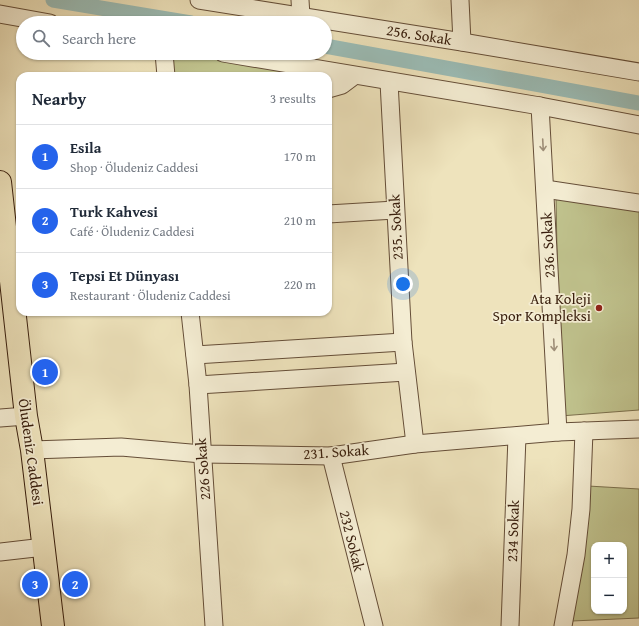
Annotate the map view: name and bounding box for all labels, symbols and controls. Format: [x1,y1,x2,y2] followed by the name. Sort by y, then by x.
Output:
[16,16,332,60] search box
[385,19,454,50] street label: 256. Sokak
[30,27,52,49] icon: search
[62,28,136,49] text: Search here
[32,86,86,111] text: Nearby
[270,89,316,108] text: 3 results
[70,137,101,158] text: Esila
[539,138,546,151] one-way arrow
[42,147,48,166] text: 1
[284,147,316,166] text: 170 m
[70,158,198,177] text: Shop · Öludeniz Caddesi
[383,193,408,260] street label: 235. Sokak
[70,201,158,222] text: Turk Kahvesi
[42,211,48,230] text: 2
[284,211,316,230] text: 210 m
[535,211,560,278] street label: 236. Sokak
[70,222,194,241] text: Café · Öludeniz Caddesi
[70,265,179,286] text: Tepsi Et Dünyası
[393,274,413,294] your location
[42,275,48,294] text: 3
[284,275,316,294] text: 220 m
[70,286,231,305] text: Restaurant · Öludeniz Caddesi
[493,288,591,326] place label: Ata Koleji Spor Kompleksi
[594,303,604,313] marker: Ata Koleji Spor Kompleksi
[550,338,557,351] one-way arrow
[32,357,58,387] pin: 1
[14,397,49,507] street label: Öludeniz Caddesi
[190,437,215,501] street label: 226 Sokak
[302,439,370,464] street label: 231. Sokak
[501,499,524,562] street label: 234 Sokak
[335,508,370,574] street label: 232 Sokak
[591,542,627,614] map controls
[591,542,627,578] button: +
[22,569,48,599] pin: 3
[62,569,88,599] pin: 2
[591,578,627,614] button: −

